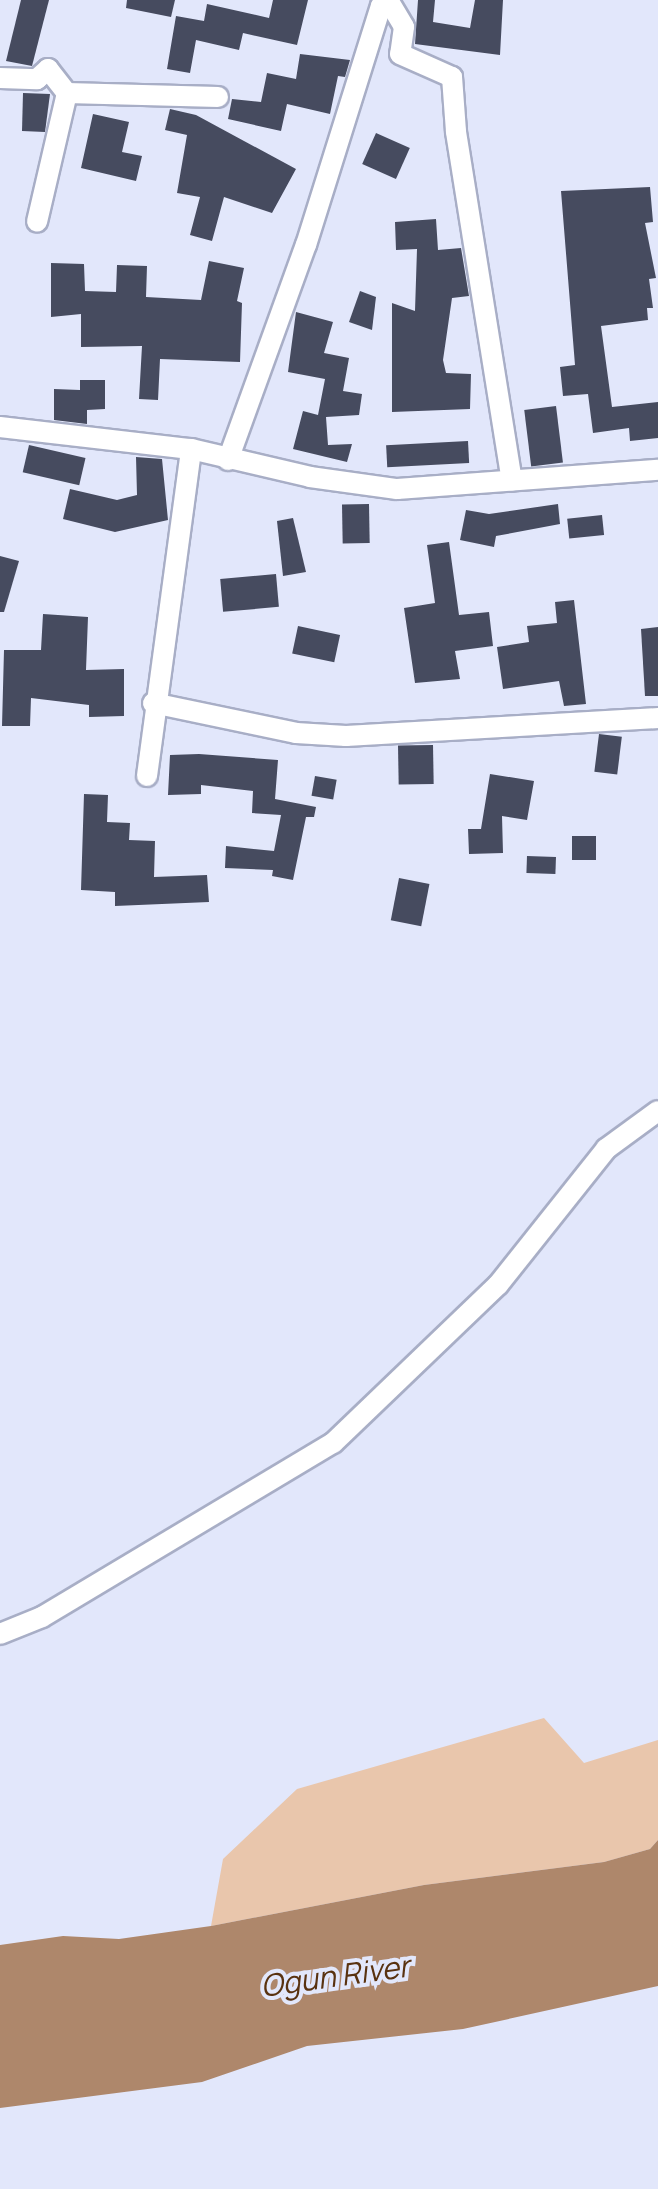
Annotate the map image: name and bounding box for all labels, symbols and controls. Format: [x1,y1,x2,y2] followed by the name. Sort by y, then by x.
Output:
[258,1948,412,2004] water label: Ogun River

